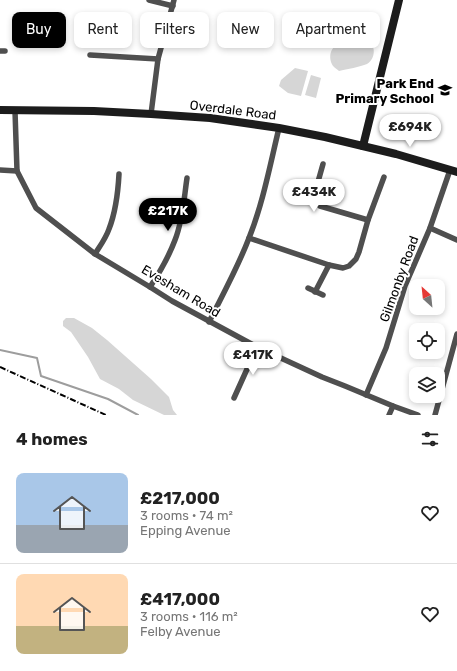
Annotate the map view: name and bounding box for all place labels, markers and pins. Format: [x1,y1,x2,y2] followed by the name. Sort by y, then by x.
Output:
[336,76,434,106] place label: Park End Primary School
[437,82,453,98] school or university icon: Park End Primary School
[382,114,438,148] pin: £694K
[286,179,342,213] pin: £434K
[140,198,196,232] pin: £217K
[225,342,281,376] pin: £417K

